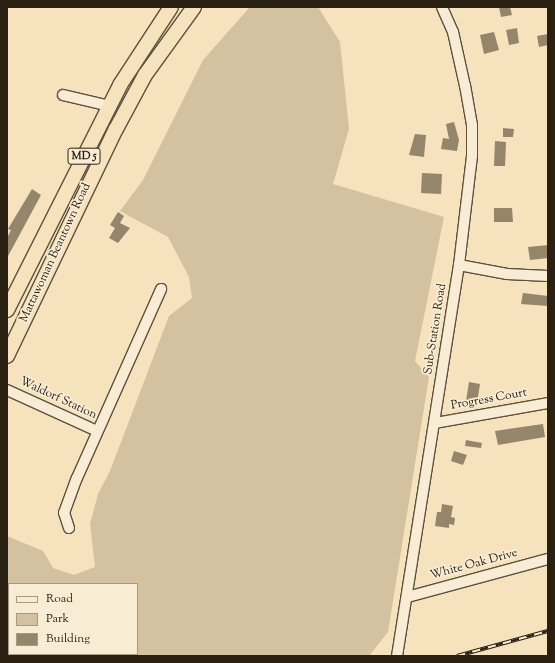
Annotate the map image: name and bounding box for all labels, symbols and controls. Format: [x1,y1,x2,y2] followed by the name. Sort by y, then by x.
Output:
[67,147,101,165] road number: MD 5
[17,181,95,325] street label: Mattawoman Beantown Road
[422,282,450,376] street label: Sub-Station Road
[17,375,99,423] street label: Waldorf Station
[450,386,528,414] street label: Progress Court
[429,546,519,584] street label: White Oak Drive
[8,583,138,655] legend
[46,590,73,608] text: Road
[46,610,69,628] text: Park
[46,630,90,648] text: Building

